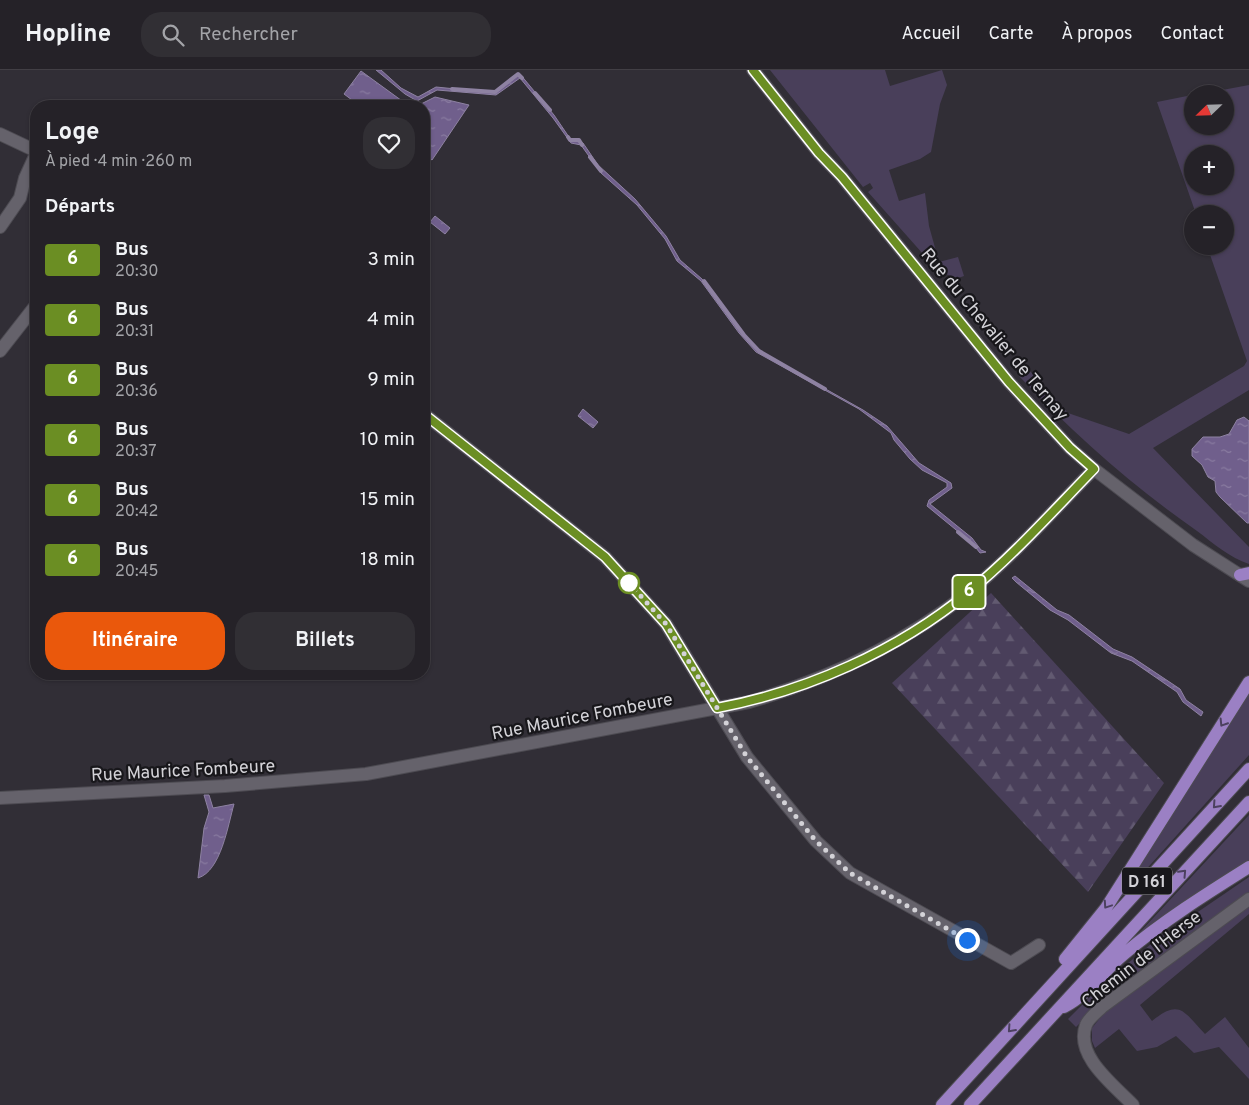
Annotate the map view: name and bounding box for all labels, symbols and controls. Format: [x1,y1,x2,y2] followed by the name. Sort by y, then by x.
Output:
[141,12,491,57] search box
[25,20,111,50] text: Hopline
[159,21,187,49] icon: search
[199,23,298,47] text: Rechercher
[901,23,960,46] text: Accueil
[988,23,1033,46] text: Carte
[1061,23,1132,46] text: À propos
[1160,23,1224,46] text: Contact
[1184,85,1234,135] north arrow
[1184,85,1234,255] map controls
[363,117,415,169] button: heart
[45,118,99,148] text: Loge
[1184,145,1234,195] button: +
[45,152,192,172] text: À pied · 4 min · 260 m
[45,195,115,219] text: Départs
[1184,205,1234,255] button: −
[115,238,149,262] text: Bus
[915,244,1073,426] street label: Rue du Chevalier de Ternay
[67,248,78,271] text: 6
[367,248,415,272] text: 3 min
[115,262,158,282] text: 20:30
[115,298,149,322] text: Bus
[67,308,78,331] text: 6
[367,308,415,332] text: 4 min
[115,322,154,342] text: 20:31
[115,358,149,382] text: Bus
[67,368,78,391] text: 6
[368,368,415,392] text: 9 min
[115,382,158,402] text: 20:36
[115,418,149,442] text: Bus
[67,428,78,451] text: 6
[360,428,415,452] text: 10 min
[115,442,157,462] text: 20:37
[115,478,149,502] text: Bus
[67,488,78,511] text: 6
[360,488,415,512] text: 15 min
[115,502,158,522] text: 20:42
[115,538,149,562] text: Bus
[67,548,78,571] text: 6
[360,548,415,572] text: 18 min
[115,562,159,582] text: 20:45
[618,572,640,594] unlabelled marker
[953,576,985,608] line badge: 6
[963,580,975,603] text: 6
[45,612,225,670] button: Itinéraire
[235,612,415,670] button: Billets
[490,689,675,746] street label: Rue Maurice Fombeure
[1220,718,1229,727] one-way arrow
[90,755,276,788] street label: Rue Maurice Fombeure
[1213,799,1222,808] one-way arrow
[1122,868,1172,894] road number: D 161
[1177,869,1186,878] one-way arrow
[1104,899,1113,908] one-way arrow
[1077,906,1207,1014] street label: Chemin de l'Herse
[955,928,980,953] your location
[1008,1023,1017,1032] one-way arrow

